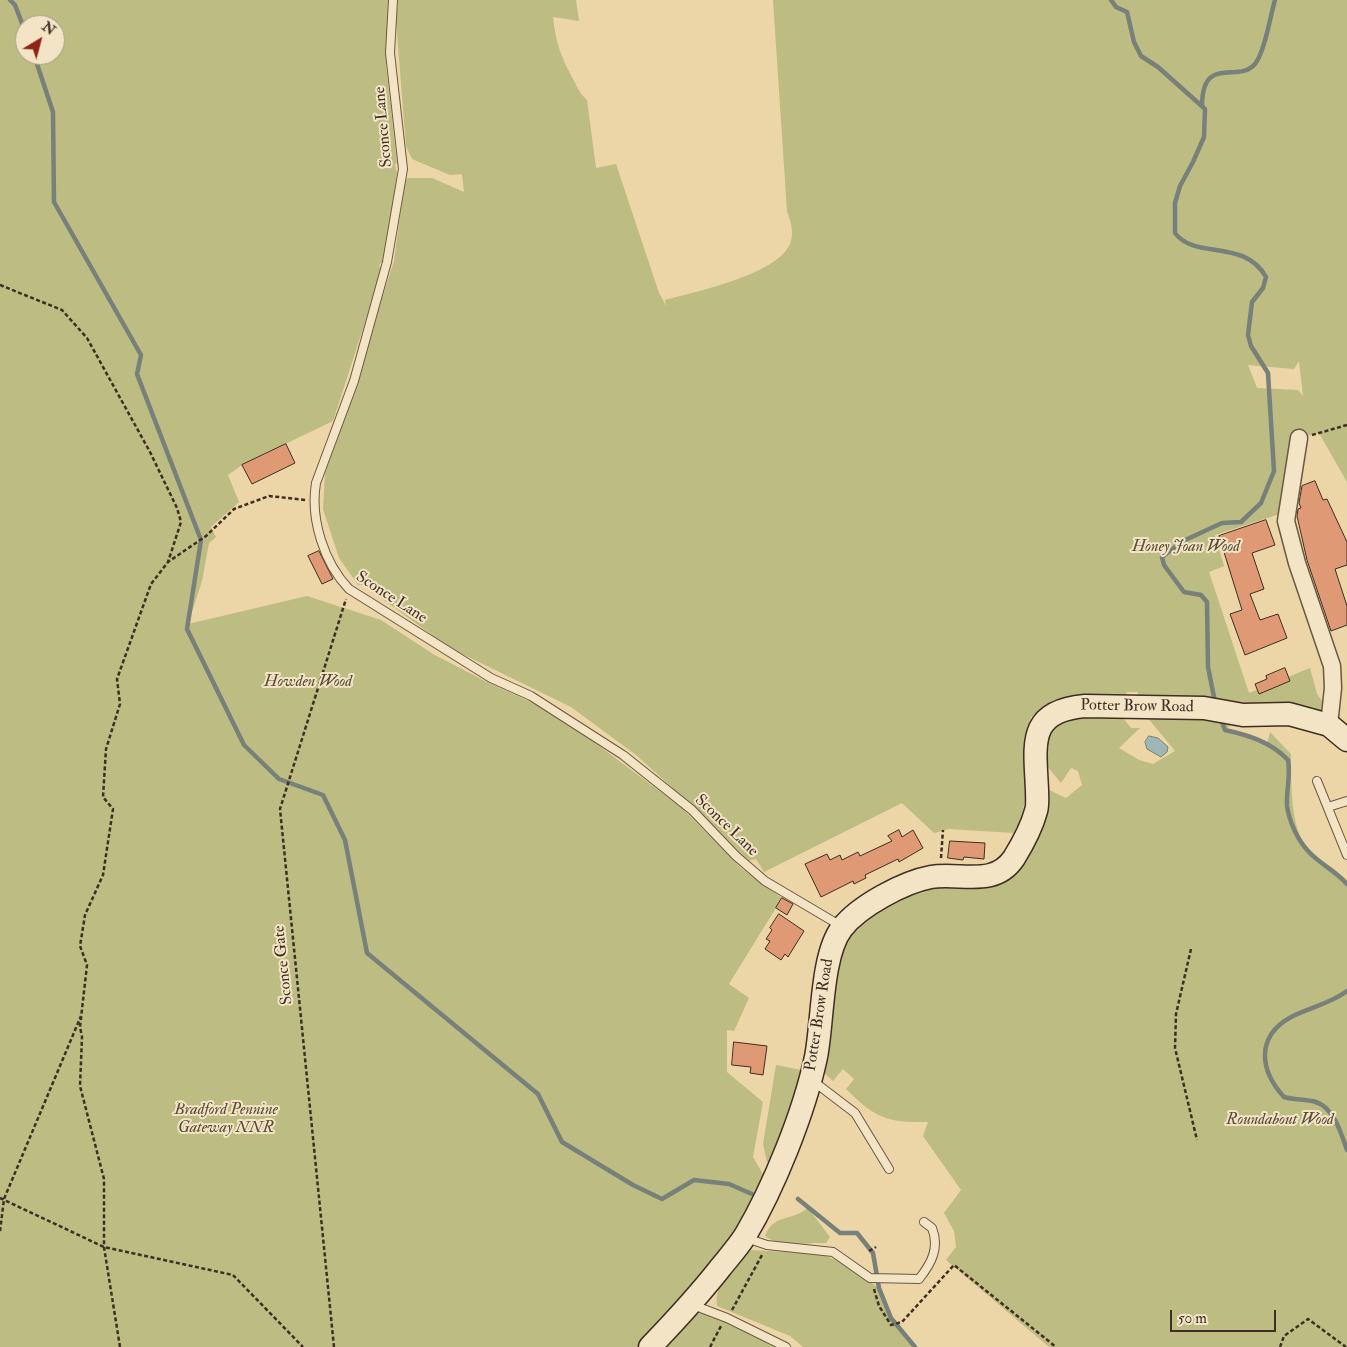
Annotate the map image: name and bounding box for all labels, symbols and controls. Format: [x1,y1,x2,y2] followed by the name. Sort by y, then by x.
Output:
[15,15,65,65] north arrow
[39,18,59,39] text: N
[371,86,397,168] street label: Sconce Lane
[1132,538,1240,558] park label: Honey Joan Wood
[352,568,430,628] street label: Sconce Lane
[264,673,352,693] park label: Howden Wood
[1080,696,1194,718] street label: Potter Brow Road
[690,791,762,861] street label: Sconce Lane
[270,924,298,1006] street label: Sconce Gate
[802,957,838,1073] street label: Potter Brow Road
[174,1101,278,1139] park label: Bradford Pennine Gateway NNR
[1226,1111,1334,1131] park label: Roundabout Wood
[1172,1300,1278,1332] scale bar
[1178,1309,1207,1328] text: 50 m

